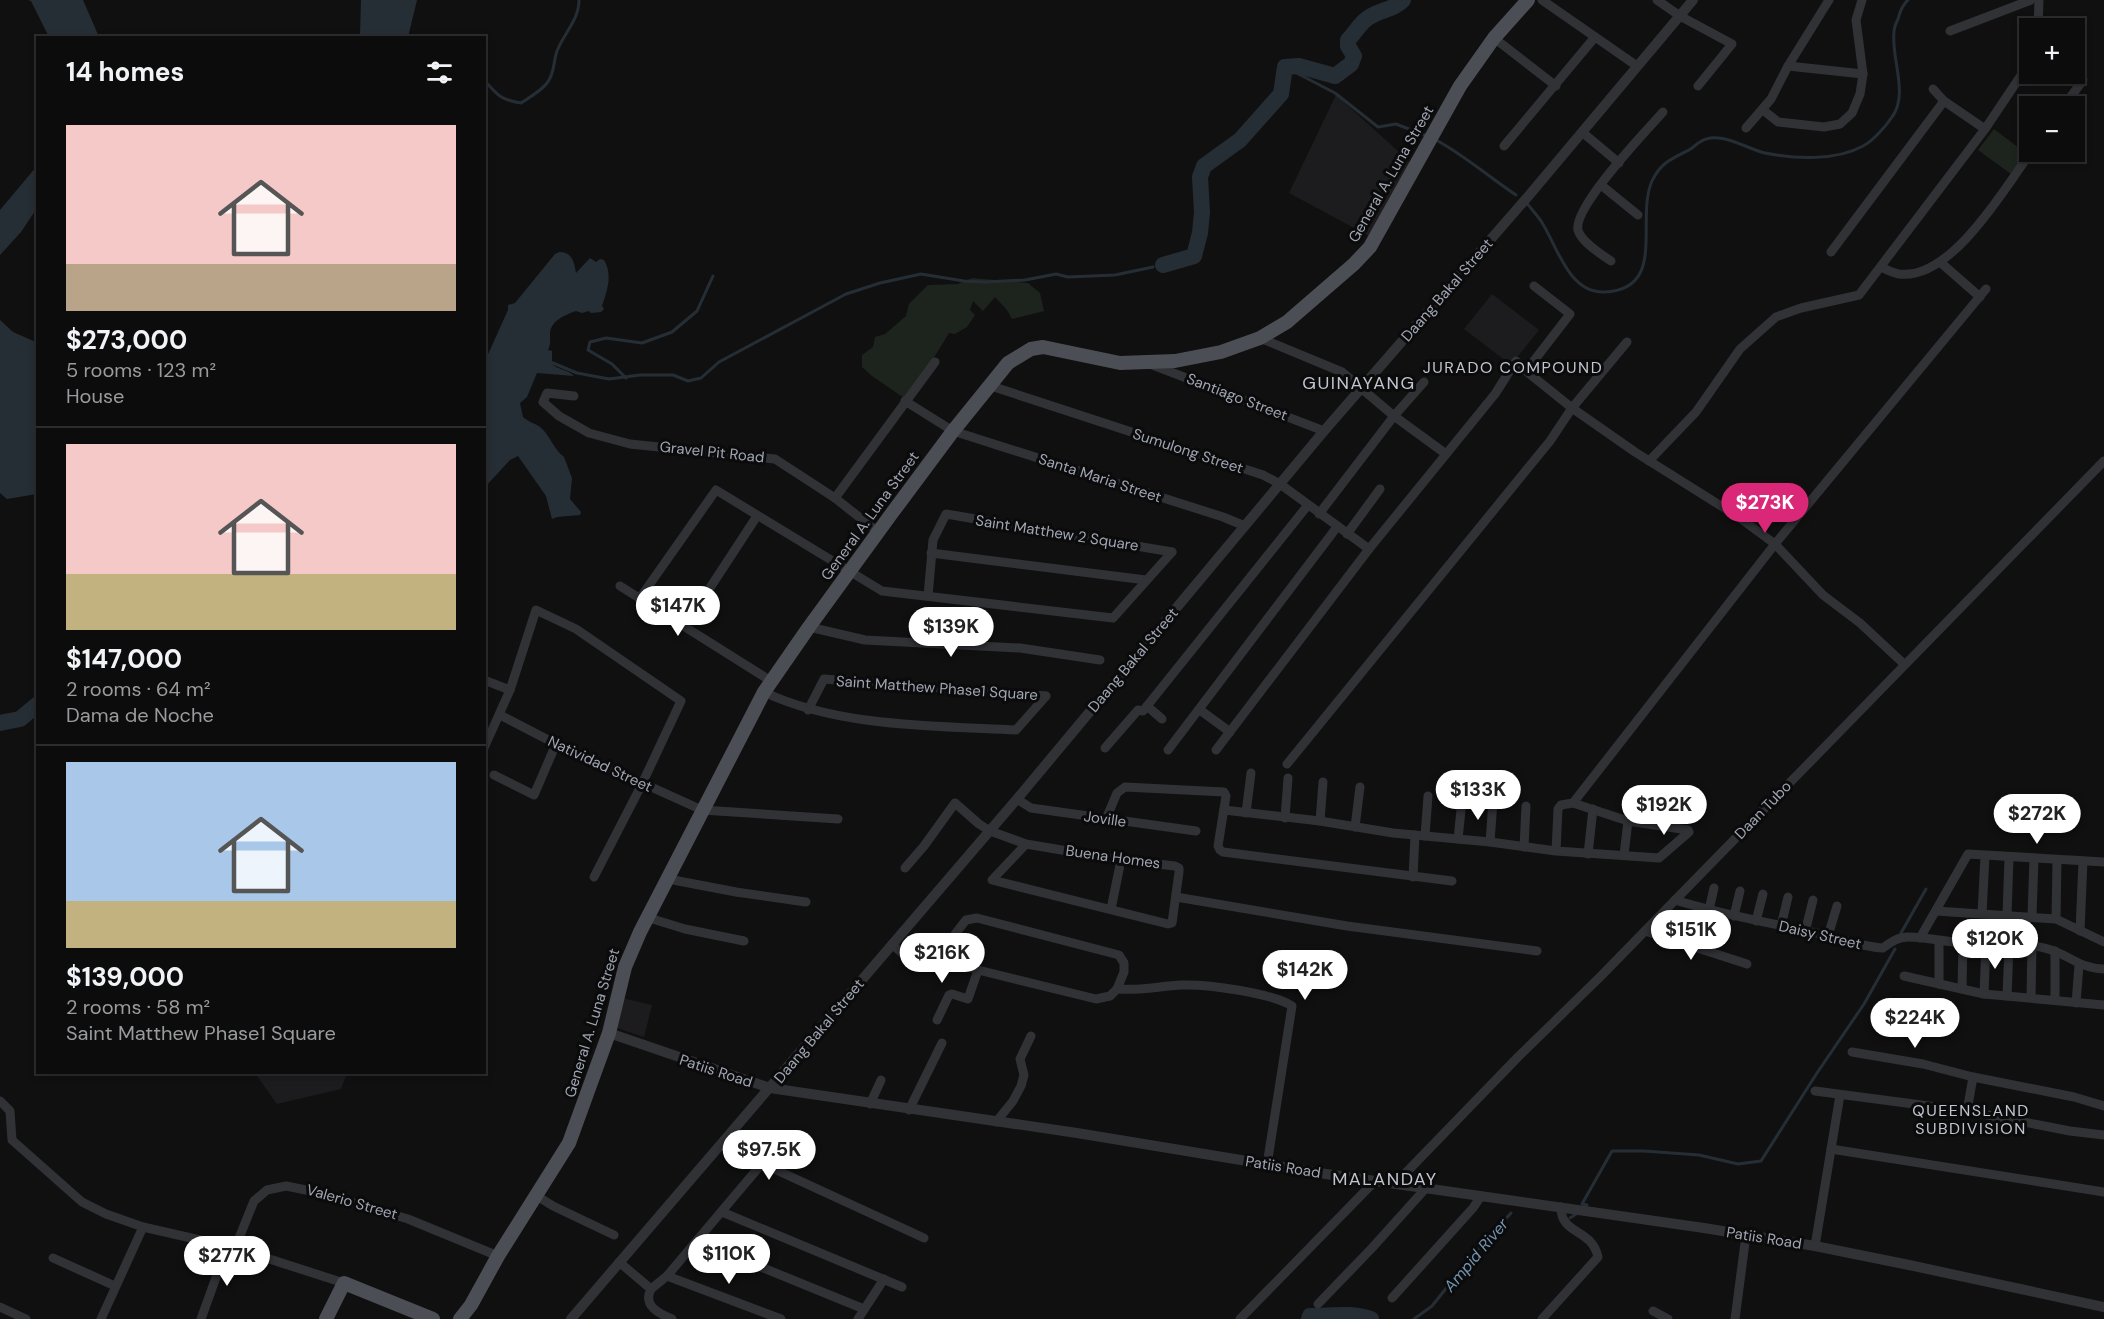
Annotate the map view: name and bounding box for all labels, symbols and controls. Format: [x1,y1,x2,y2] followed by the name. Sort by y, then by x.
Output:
[2019,18,2085,162] map controls
[2019,18,2085,84] button: +
[66,55,184,89] text: 14 homes
[423,56,456,89] icon: filters
[2019,96,2085,162] button: −
[1344,102,1438,246] street label: General A. Luna Street
[207,164,315,272] icon: home
[1397,234,1497,346] street label: Daang Bakal Street
[66,323,187,357] text: $273,000
[66,357,216,383] text: 5 rooms · 123 m²
[1423,357,1603,378] district label: JURADO COMPOUND
[1184,369,1290,425] street label: Santiago Street
[1302,371,1416,395] district label: GUINAYANG
[66,383,124,409] text: House
[1130,424,1246,478] street label: Sumulong Street
[659,437,765,467] street label: Gravel Pit Road
[816,447,924,584] street label: General A. Luna Street
[1036,449,1164,507] street label: Santa Maria Street
[207,483,315,591] icon: home
[1723,483,1807,534] pin: $273K
[1735,489,1795,515] text: $273K
[974,510,1140,556] street label: Saint Matthew 2 Square
[636,586,720,637] pin: $147K
[650,592,706,618] text: $147K
[1083,604,1183,716] street label: Daang Bakal Street
[909,607,993,658] pin: $139K
[923,613,979,639] text: $139K
[66,642,182,676] text: $147,000
[835,671,1039,705] street label: Saint Matthew Phase1 Square
[66,676,210,702] text: 2 rooms · 64 m²
[66,702,214,728] text: Dama de Noche
[545,731,655,797] street label: Natividad Street
[1436,770,1520,821] pin: $133K
[1450,776,1506,802] text: $133K
[1730,776,1796,843] street label: Daan Tubo
[1622,785,1706,836] pin: $192K
[1636,791,1692,817] text: $192K
[1995,794,2079,845] pin: $272K
[2008,800,2066,826] text: $272K
[207,801,315,909] icon: home
[1082,806,1128,832] street label: Joville
[1064,840,1162,874] street label: Buena Homes
[1649,910,1733,961] pin: $151K
[1665,916,1717,942] text: $151K
[1777,916,1863,954] street label: Daisy Street
[1953,919,2037,970] pin: $120K
[1966,925,2024,951] text: $120K
[900,933,984,984] pin: $216K
[914,939,970,965] text: $216K
[560,946,624,1100] street label: General A. Luna Street
[1263,950,1347,1001] pin: $142K
[1277,956,1333,982] text: $142K
[66,960,184,994] text: $139,000
[769,975,869,1087] street label: Daang Bakal Street
[66,994,210,1020] text: 2 rooms · 58 m²
[1873,998,1957,1049] pin: $224K
[1884,1004,1946,1030] text: $224K
[66,1020,336,1046] text: Saint Matthew Phase1 Square
[677,1050,755,1092] street label: Patiis Road
[1912,1100,2030,1139] district label: QUEENSLAND SUBDIVISION
[720,1130,818,1181] pin: $97.5K
[737,1136,801,1162] text: $97.5K
[1244,1151,1322,1183] street label: Patiis Road
[1332,1167,1438,1191] district label: MALANDAY
[304,1179,400,1225] street label: Valerio Street
[1438,1213,1514,1297] water label: Ampid River
[1725,1222,1803,1254] street label: Patiis Road
[687,1234,771,1285] pin: $110K
[185,1236,269,1287] pin: $277K
[702,1240,756,1266] text: $110K
[198,1242,256,1268] text: $277K

